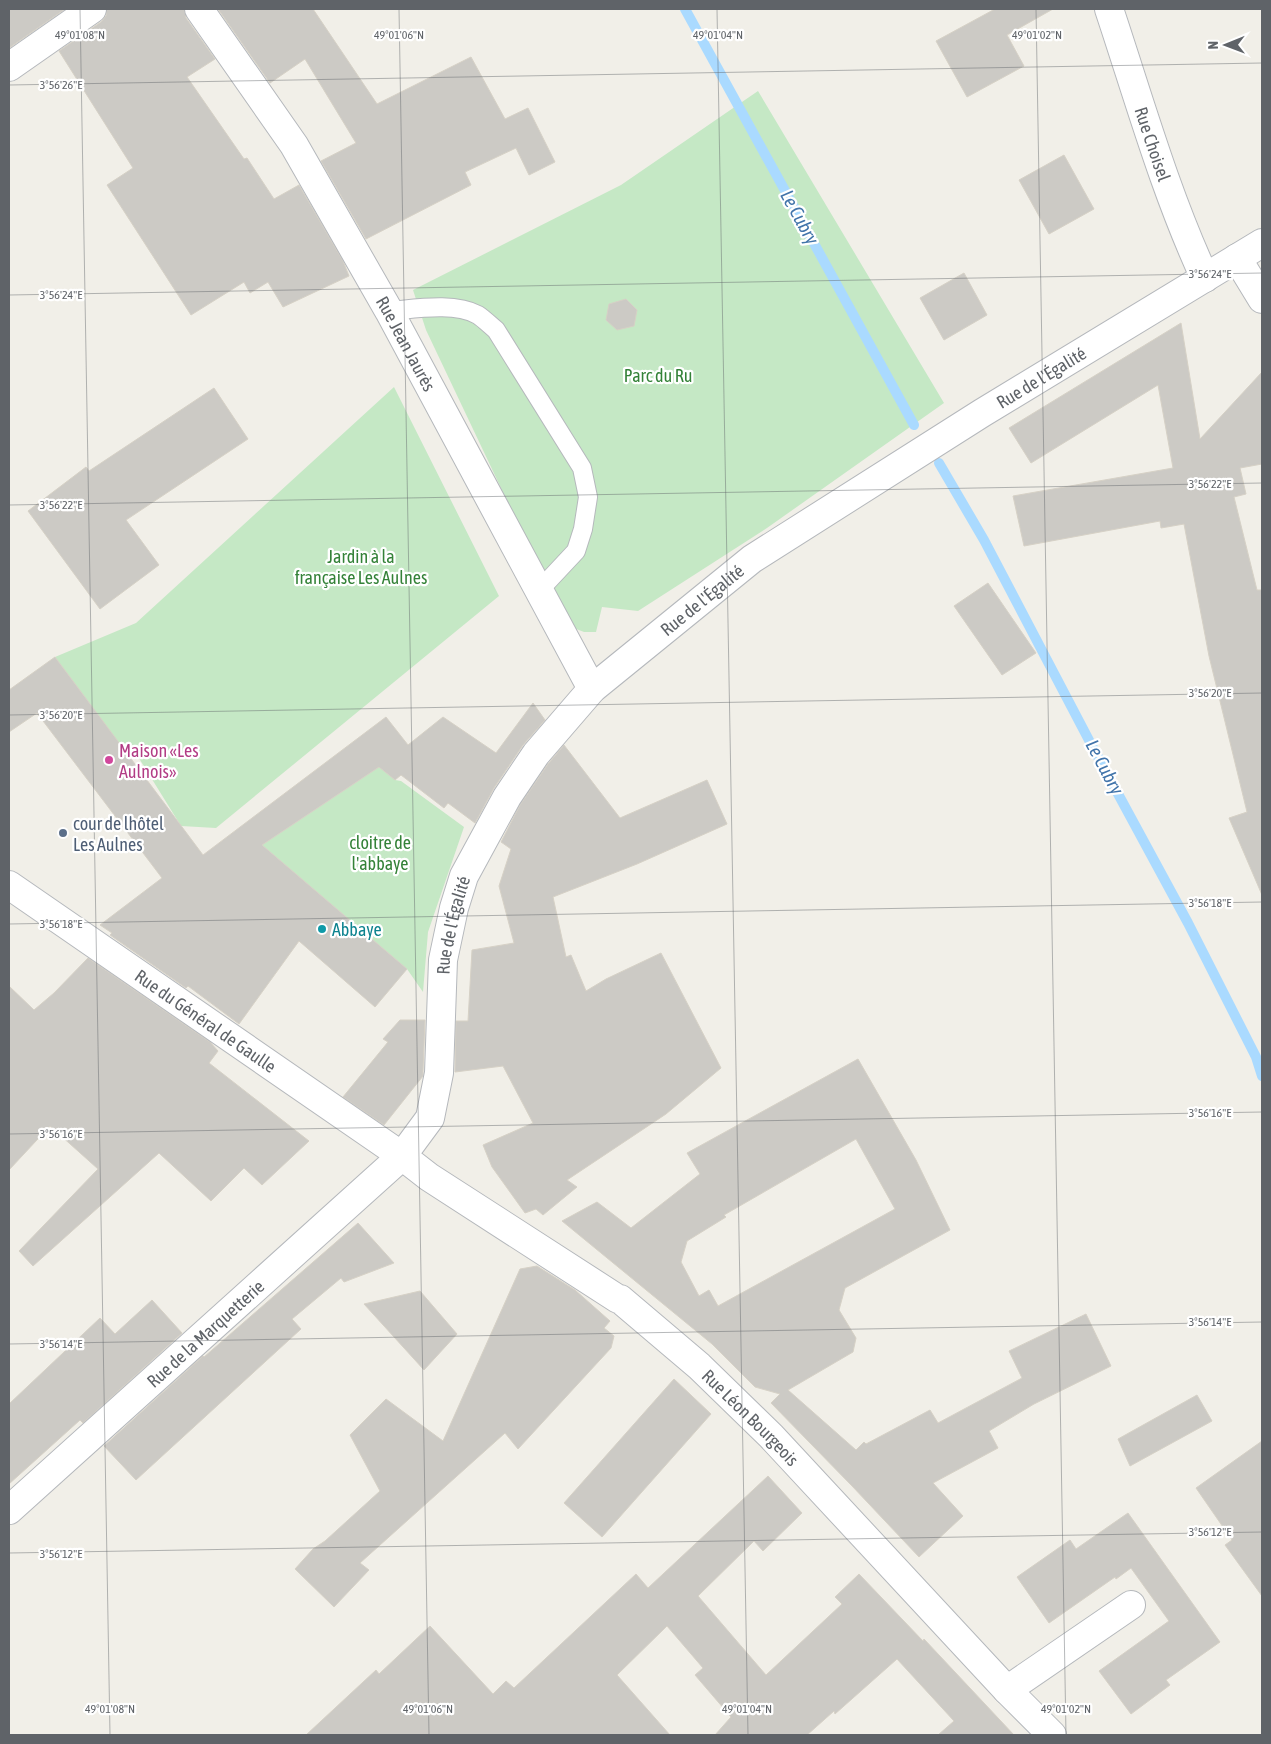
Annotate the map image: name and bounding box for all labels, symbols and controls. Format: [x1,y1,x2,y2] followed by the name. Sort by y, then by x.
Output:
[1201,20,1251,70] north arrow
[55,28,105,42] text: 49°01'08"N
[374,28,424,42] text: 49°01'06"N
[693,28,743,42] text: 49°01'04"N
[1012,28,1062,42] text: 49°01'02"N
[1205,41,1221,49] text: N
[40,78,82,92] text: 3°56'26"E
[1131,104,1176,184] street label: Rue Choisel
[776,186,824,248] water label: Le Cubry
[1189,267,1231,281] text: 3°56'24"E
[40,288,82,302] text: 3°56'24"E
[372,292,440,395] street label: Rue Jean Jaurès
[992,342,1090,412] street label: Rue de l'Égalité
[624,365,692,386] park label: Parc du Ru
[1189,477,1231,491] text: 3°56'22"E
[40,498,82,512] text: 3°56'22"E
[295,546,427,588] park label: Jardin à la française Les Aulnes
[656,560,748,640] street label: Rue de l'Égalité
[1189,686,1231,700] text: 3°56'20"E
[40,708,82,722] text: 3°56'20"E
[1081,736,1129,798] water label: Le Cubry
[119,740,199,782] place label: Maison «Les Aulnois»
[103,754,115,766] marker: Maison «Les Aulnois»
[73,813,164,855] place label: cour de lhôtel Les Aulnes
[57,827,69,839] marker: cour de lhôtel Les Aulnes
[349,832,411,874] park label: cloitre de l'abbaye
[432,873,474,975] street label: Rue de l'Égalité
[1189,896,1231,910] text: 3°56'18"E
[40,917,82,931] text: 3°56'18"E
[332,919,382,940] place label: Abbaye
[316,923,328,935] marker: Abbaye
[131,965,280,1077] street label: Rue du Général de Gaulle
[1189,1106,1231,1120] text: 3°56'16"E
[40,1127,82,1141] text: 3°56'16"E
[142,1275,268,1391] street label: Rue de la Marquetterie
[1189,1315,1231,1329] text: 3°56'14"E
[40,1337,82,1351] text: 3°56'14"E
[698,1365,804,1470] street label: Rue Léon Bourgeois
[1189,1525,1231,1539] text: 3°56'12"E
[40,1547,82,1561] text: 3°56'12"E
[85,1702,135,1716] text: 49°01'08"N
[403,1702,453,1716] text: 49°01'06"N
[722,1702,772,1716] text: 49°01'04"N
[1041,1702,1091,1716] text: 49°01'02"N

